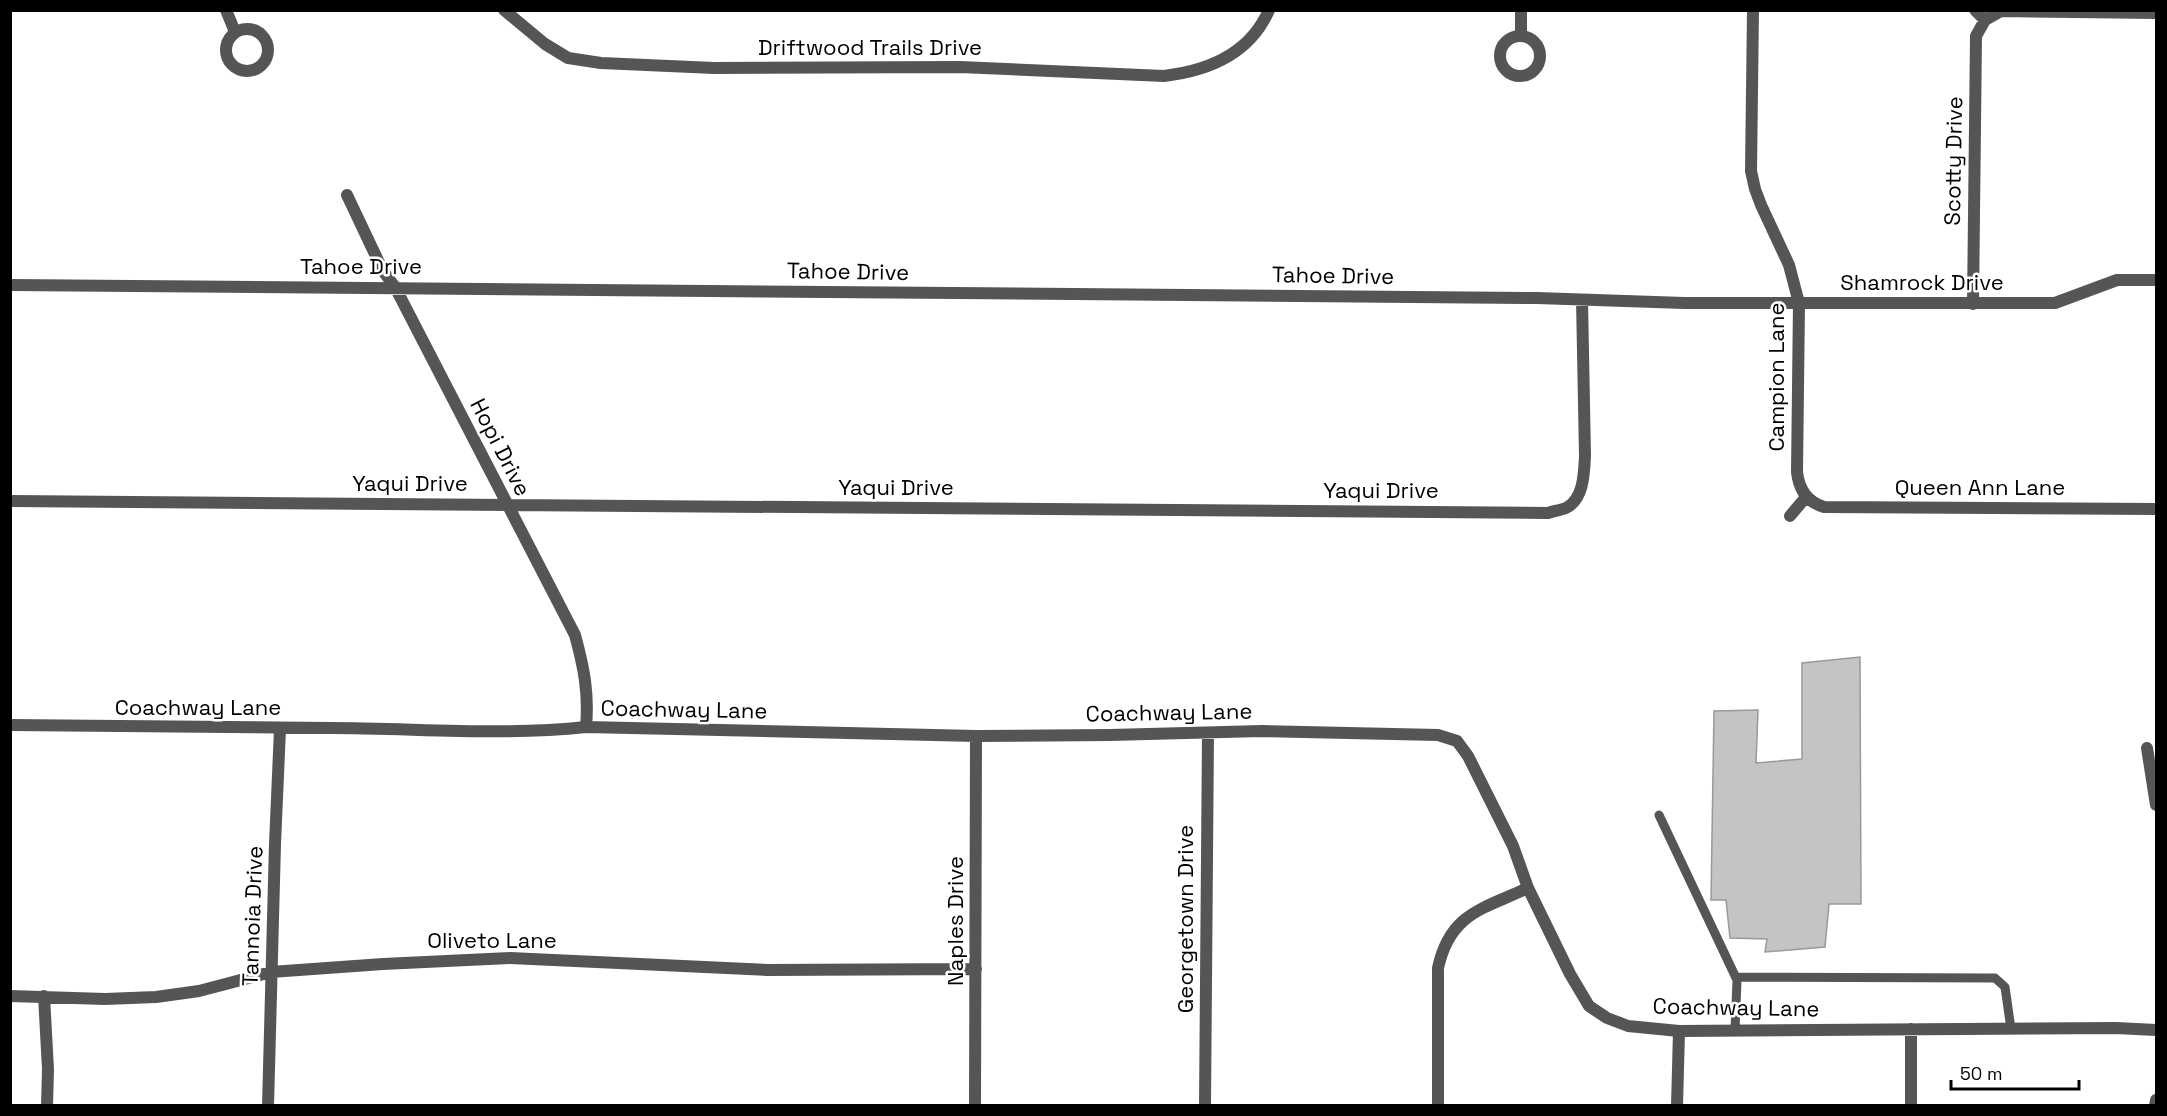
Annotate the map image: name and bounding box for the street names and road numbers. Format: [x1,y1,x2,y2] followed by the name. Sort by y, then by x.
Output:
[758,33,982,61] street label: Driftwood Trails Drive
[1938,96,1968,226] street label: Scotty Drive
[300,252,422,280] street label: Tahoe Drive
[787,256,909,286] street label: Tahoe Drive
[1272,260,1394,290] street label: Tahoe Drive
[1840,268,2004,296] street label: Shamrock Drive
[1762,302,1790,452] street label: Campion Lane
[464,393,538,501] street label: Hopi Drive
[352,469,468,497] street label: Yaqui Drive
[838,473,954,501] street label: Yaqui Drive
[1895,473,2065,501] street label: Queen Ann Lane
[1323,476,1439,504] street label: Yaqui Drive
[115,693,281,721] street label: Coachway Lane
[600,694,768,724] street label: Coachway Lane
[1085,697,1253,727] street label: Coachway Lane
[1171,825,1199,1013] street label: Georgetown Drive
[236,845,268,987] street label: Tannoia Drive
[941,856,969,986] street label: Naples Drive
[427,926,557,954] street label: Oliveto Lane
[1652,992,1820,1022] street label: Coachway Lane

